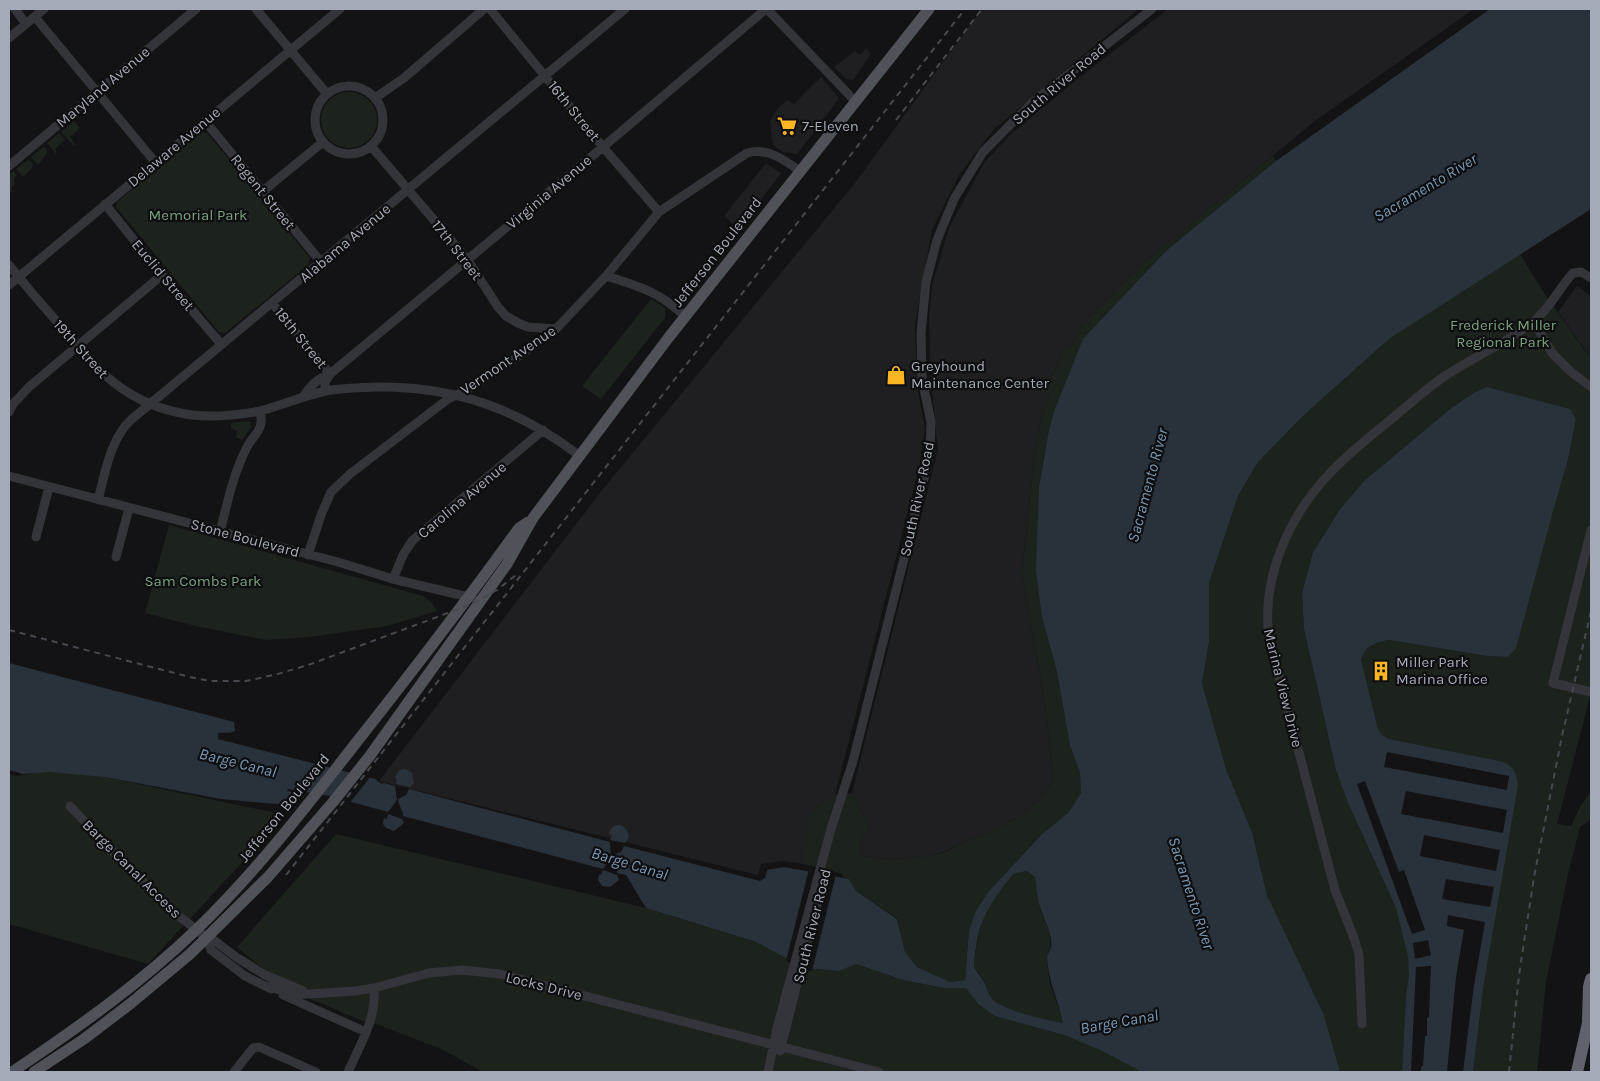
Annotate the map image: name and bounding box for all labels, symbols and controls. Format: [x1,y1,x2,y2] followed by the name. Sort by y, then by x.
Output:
[1008,39,1110,129] street label: South River Road
[53,43,153,131] street label: Maryland Avenue
[544,77,604,145] street label: 16th Street
[124,103,224,191] street label: Delaware Avenue
[776,115,798,137] supermarket icon: 7-Eleven
[802,117,859,135] place label: 7-Eleven
[1370,149,1481,226] water label: Sacramento River
[227,150,299,234] street label: Regent Street
[503,151,595,233] street label: Virginia Avenue
[669,193,765,311] street label: Jefferson Boulevard
[296,200,394,286] street label: Alabama Avenue
[149,206,247,224] park label: Memorial Park
[428,216,486,284] street label: 17th Street
[128,236,198,315] street label: Euclid Street
[271,304,331,373] street label: 18th Street
[50,316,112,382] street label: 19th Street
[1450,316,1557,351] park label: Frederick Miller Regional Park
[457,322,559,398] street label: Vermont Avenue
[911,357,1049,392] place label: Greyhound Maintenance Center
[885,364,907,386] shop icon: Greyhound Maintenance Center
[1123,426,1172,544] water label: Sacramento River
[896,440,938,558] street label: South River Road
[414,458,510,542] street label: Carolina Avenue
[189,515,301,561] street label: Stone Boulevard
[144,572,262,590] park label: Sam Combs Park
[1260,627,1306,749] street label: Marina View Drive
[1396,653,1488,688] place label: Miller Park Marina Office
[1370,660,1392,682] building icon: Miller Park Marina Office
[197,744,278,781] water label: Barge Canal
[235,750,333,866] street label: Jefferson Boulevard
[79,816,185,922] street label: Barge Canal Access
[1164,834,1219,952] water label: Sacramento River
[589,843,670,884] water label: Barge Canal
[789,867,835,985] street label: South River Road
[504,968,584,1004] street label: Locks Drive
[1079,1005,1160,1038] water label: Barge Canal

